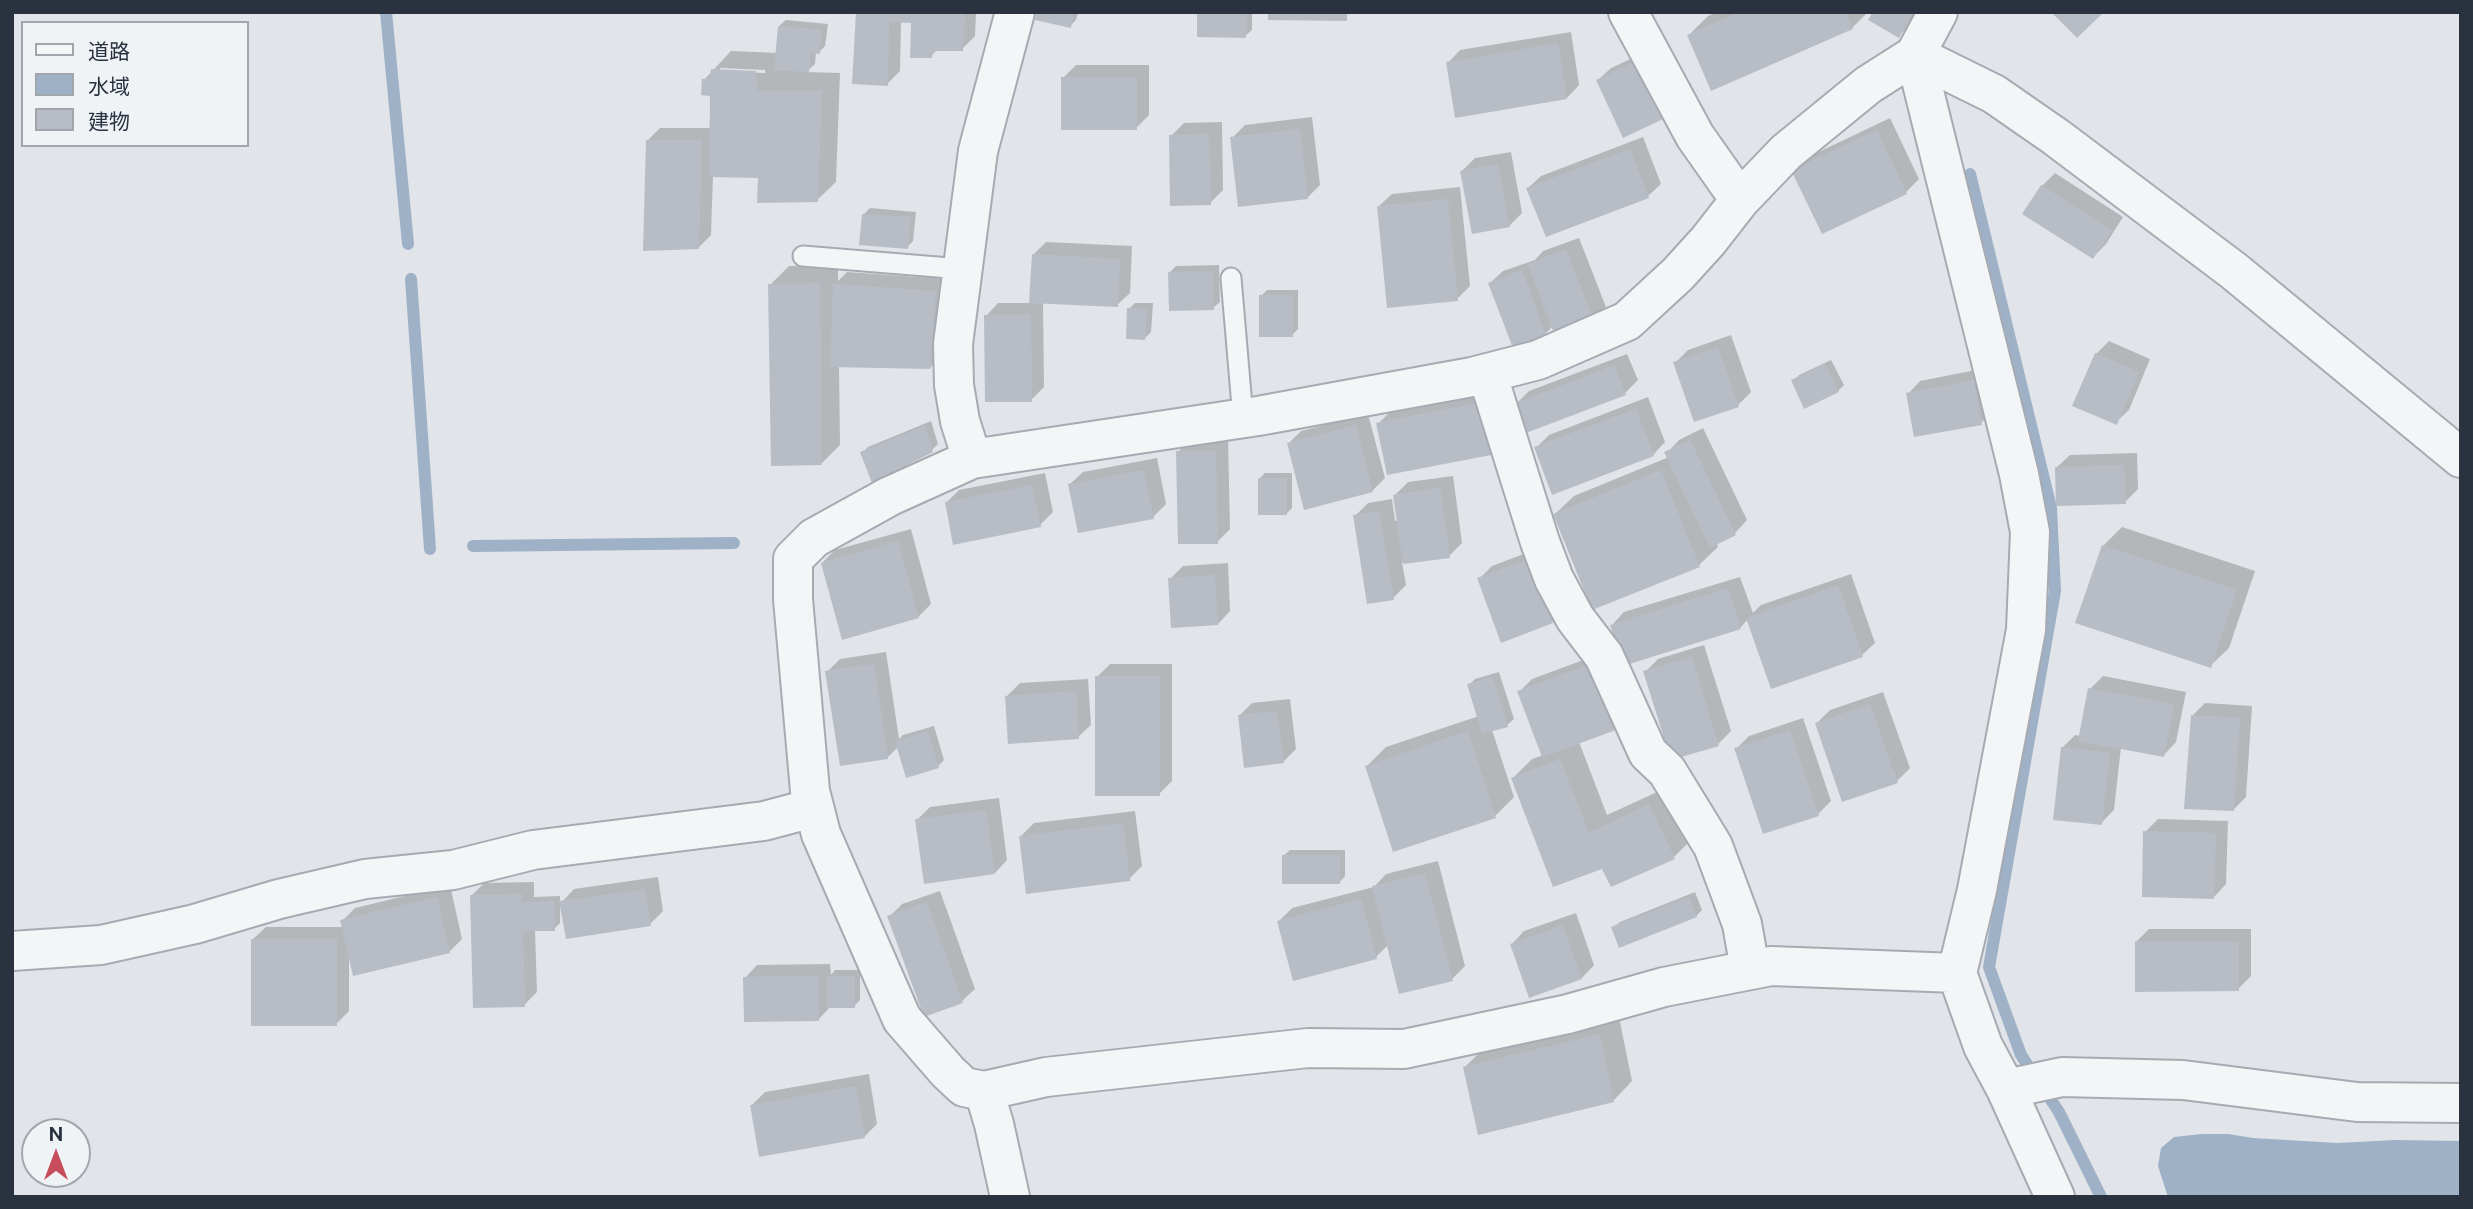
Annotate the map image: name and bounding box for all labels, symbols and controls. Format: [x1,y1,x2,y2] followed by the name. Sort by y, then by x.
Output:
[21,21,248,147] legend
[88,39,130,64] text: 道路
[88,74,130,99] text: 水域
[88,109,130,134] text: 建物
[21,1118,91,1188] north arrow
[49,1123,63,1145] text: N

